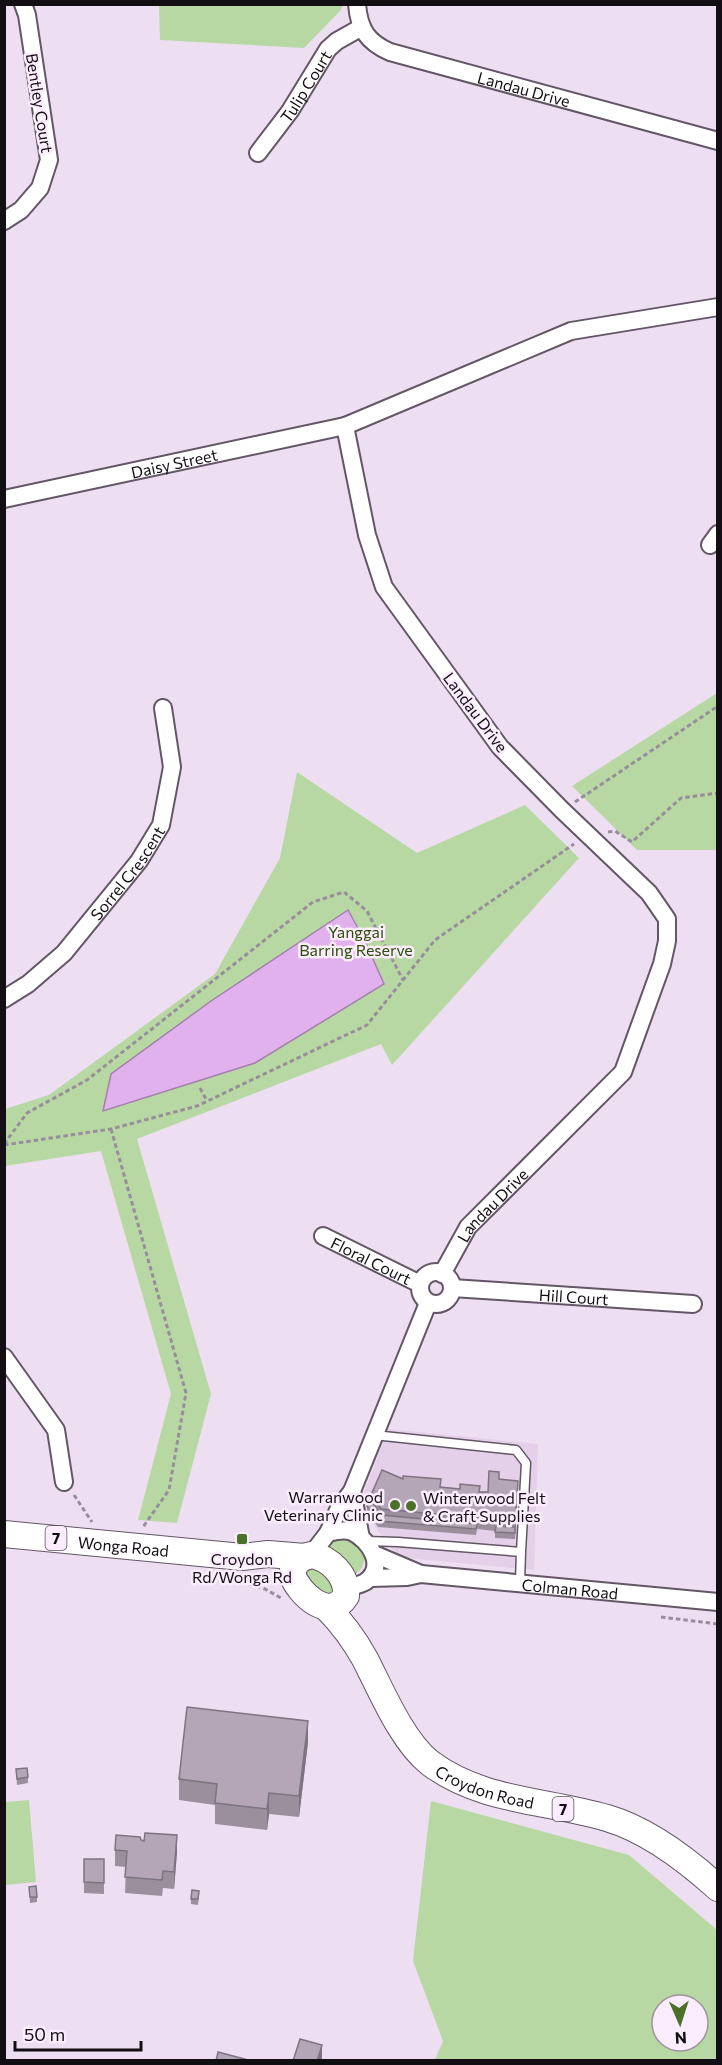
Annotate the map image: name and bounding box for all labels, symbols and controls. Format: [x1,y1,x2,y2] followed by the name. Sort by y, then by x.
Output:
[276,46,335,126] street label: Tulip Court
[23,52,57,155] street label: Bentley Court
[476,67,572,110] street label: Landau Drive
[129,444,220,481] street label: Daisy Street
[440,668,512,756] street label: Landau Drive
[86,822,168,923] street label: Sorrel Crescent
[299,922,413,959] park label: Yanggai Barring Reserve
[452,1164,531,1245] street label: Landau Drive
[328,1232,415,1288] street label: Floral Court
[538,1284,610,1308] street label: Hill Court
[264,1487,383,1524] place label: Warranwood Veterinary Clinic
[423,1488,546,1525] place label: Winterwood Felt & Craft Supplies
[388,1498,402,1512] marker: Warranwood Veterinary Clinic
[404,1499,418,1513] marker: Winterwood Felt & Craft Supplies
[46,1526,66,1550] road number: 7
[77,1532,170,1559] street label: Wonga Road
[235,1532,249,1546] marker: Croydon Rd/Wonga Rd
[192,1549,292,1586] place label: Croydon Rd/Wonga Rd
[521,1574,619,1602] street label: Colman Road
[433,1760,536,1811] street label: Croydon Road
[552,1797,574,1821] road number: 7
[650,1993,710,2053] north arrow
[15,2014,141,2052] scale bar
[24,2023,65,2045] text: 50 m
[674,2029,687,2048] text: N

